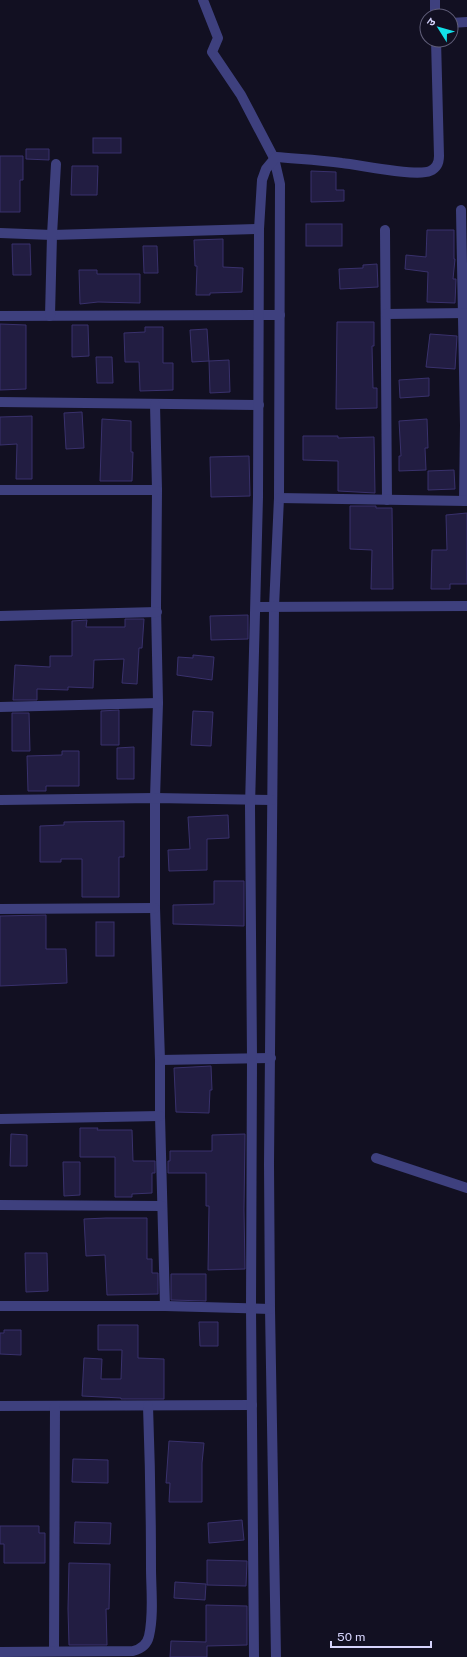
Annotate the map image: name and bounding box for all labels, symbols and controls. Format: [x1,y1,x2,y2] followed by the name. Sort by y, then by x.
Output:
[419,8,459,48] north arrow
[424,15,438,28] text: उ
[331,1623,431,1649] scale bar
[337,1630,365,1644] text: 50 m

